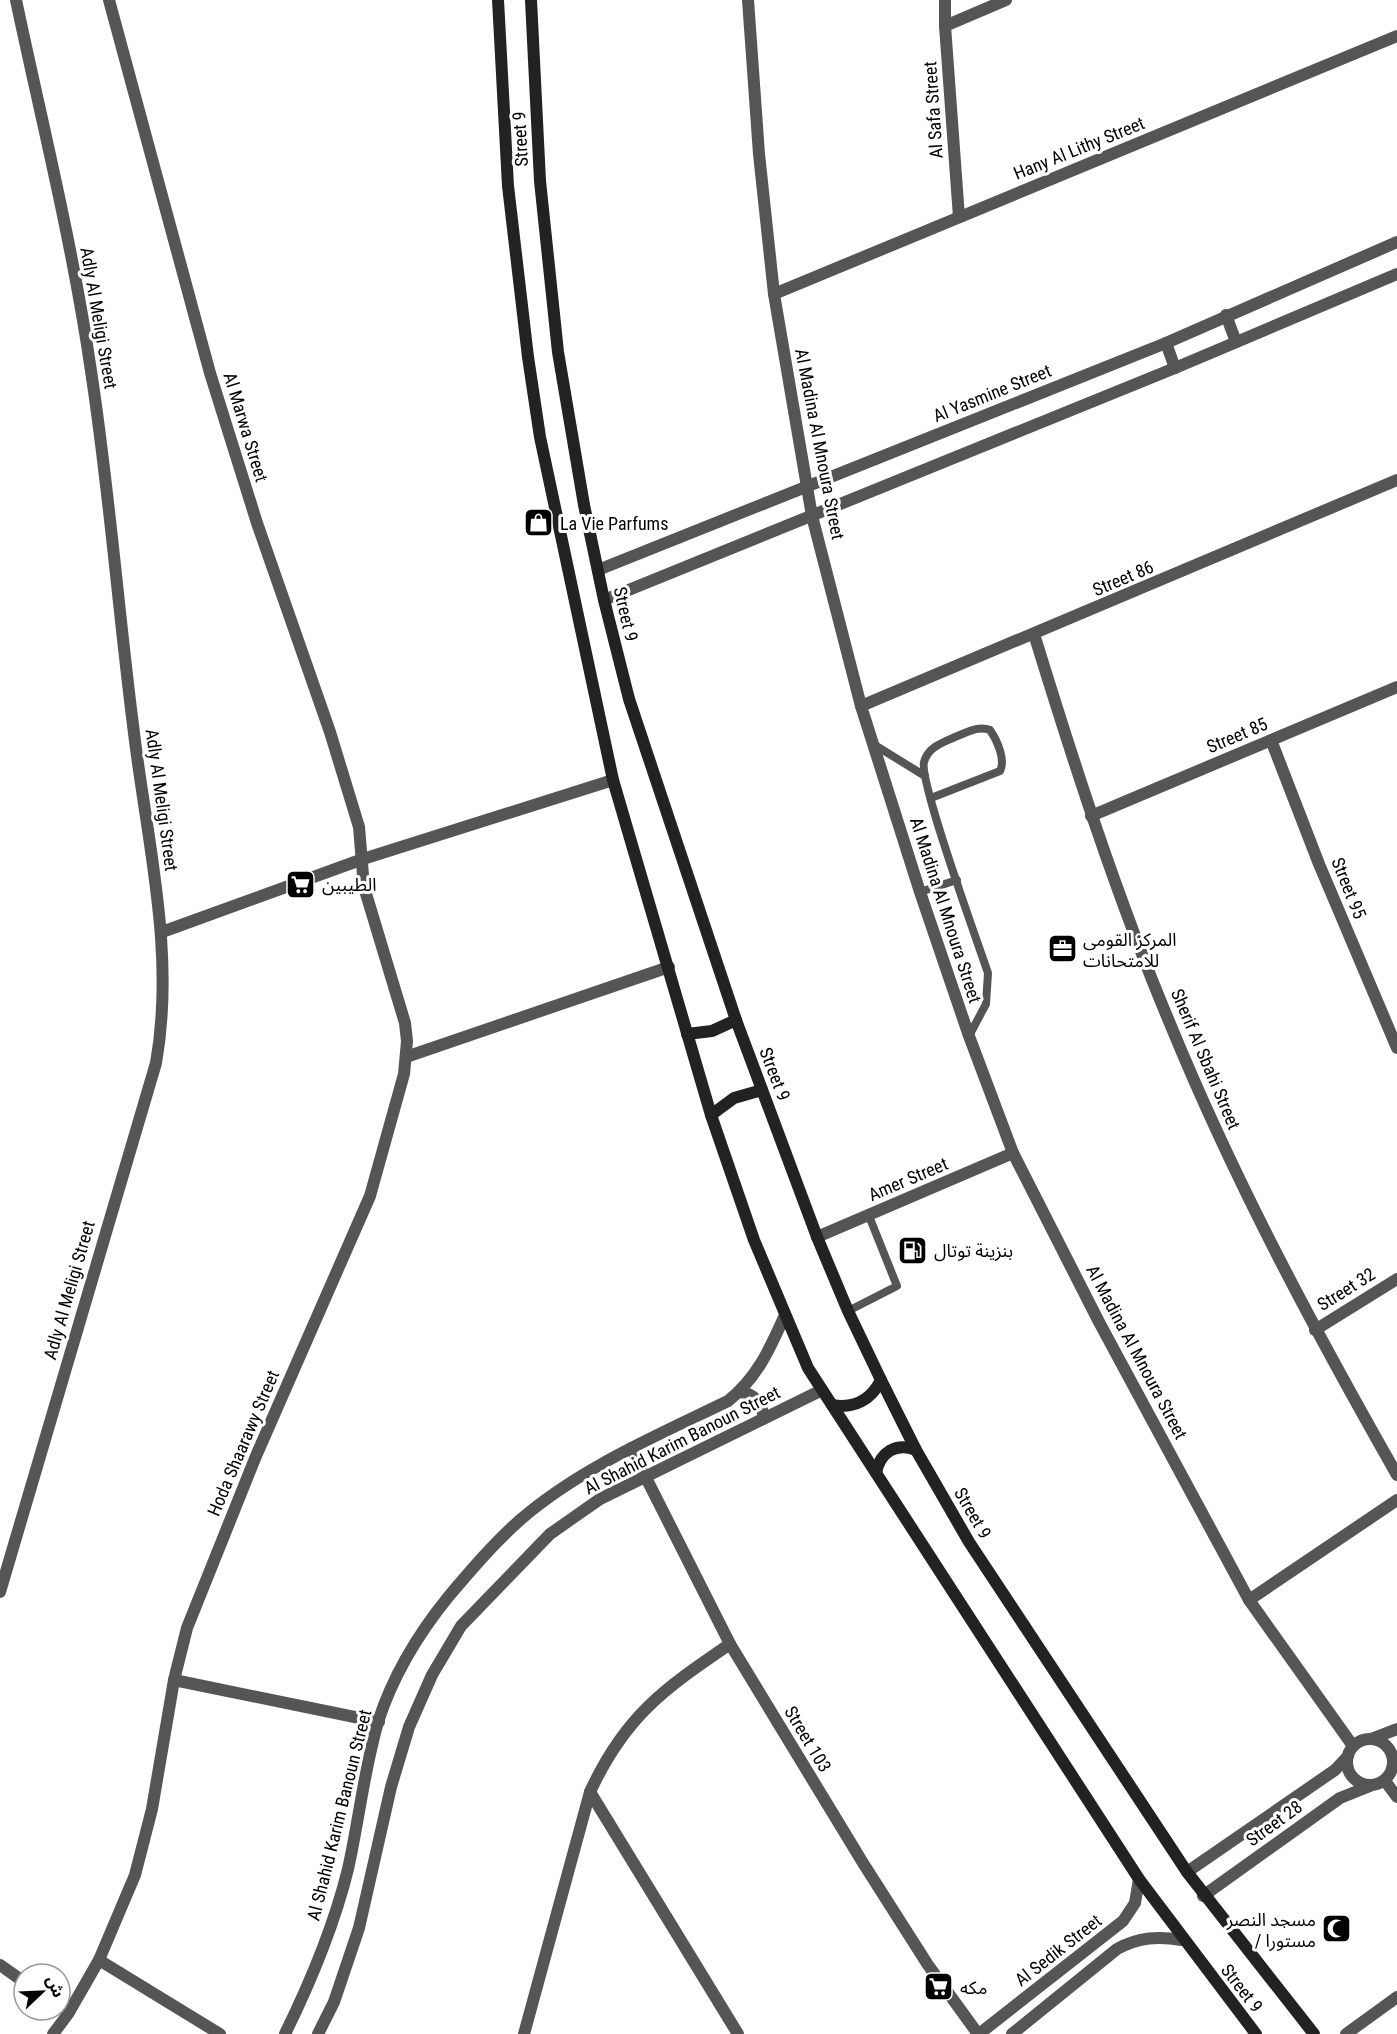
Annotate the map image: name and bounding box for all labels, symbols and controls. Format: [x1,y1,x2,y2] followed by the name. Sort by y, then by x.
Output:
[919,61,947,159] street label: Al Safa Street
[508,111,532,167] street label: Street 9
[1010,112,1148,184] street label: Hany Al Lithy Street
[76,246,122,390] street label: Adly Al Meligi Street
[791,347,849,541] street label: Al Madina Al Mnoura Street
[930,360,1054,426] street label: Al Yasmine Street
[219,370,273,484] street label: Al Marwa Street
[523,507,555,539] shop icon: La Vie Parfums
[560,513,668,534] place label: La Vie Parfums
[1089,556,1157,600] street label: Street 86
[610,585,642,643] street label: Street 9
[1203,713,1271,757] street label: Street 85
[142,728,182,872] street label: Adly Al Meligi Street
[906,814,986,1006] street label: Al Madina Al Mnoura Street
[1327,854,1371,922] street label: Street 95
[285,868,317,900] supermarket icon: الطيبين
[322,874,377,896] place label: الطيبين
[1083,929,1177,971] place label: المركز القومى للامتحانات
[1046,933,1078,965] office icon: المركز القومى للامتحانات
[1167,986,1245,1132] street label: Sherif Al Sbahi Street
[755,1044,795,1104] street label: Street 9
[865,1153,951,1205] street label: Amer Street
[39,1218,99,1362] street label: Adly Al Meligi Street
[897,1234,929,1266] fuel station icon: بنزينة توتال
[934,1240,1013,1262] place label: بنزينة توتال
[1082,1261,1192,1443] street label: Al Madina Al Mnoura Street
[1313,1263,1379,1315] street label: Street 32
[203,1367,283,1519] street label: Hoda Shaarawy Street
[581,1381,783,1499] street label: Al Shahid Karim Banoun Street
[950,1484,996,1542] street label: Street 9
[780,1702,836,1776] street label: Street 103
[303,1707,375,1923] street label: Al Shahid Karim Banoun Street
[1242,1796,1306,1850] street label: Street 28
[1226,1909,1316,1952] place label: مسجد النصر / مستورا
[1011,1910,1105,1990] street label: Al Sedik Street
[1321,1913,1353,1945] mosque icon: مسجد النصر / مستورا
[1217,1960,1267,2016] street label: Street 9
[12,1962,72,2022] north arrow
[923,1971,955,2003] supermarket icon: مكه
[42,1973,68,2000] text: ش
[960,1977,987,1998] place label: مكه

